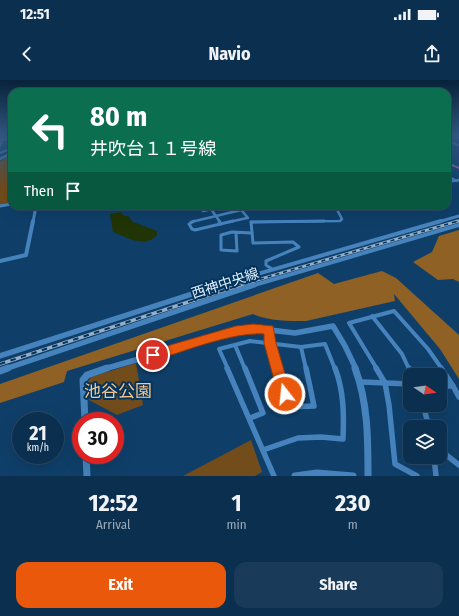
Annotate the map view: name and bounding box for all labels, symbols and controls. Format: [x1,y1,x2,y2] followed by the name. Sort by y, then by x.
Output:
[20,5,50,23] text: 12:51
[16,43,38,65] icon: back
[208,43,251,65] text: Navio
[421,43,443,65] icon: share
[90,100,147,133] text: 80 m
[24,104,76,156] icon: left
[90,138,216,160] text: 井吹台１１号線
[62,180,84,202] icon: arrive
[24,182,54,200] text: Then
[189,265,261,302] street label: 西神中央線
[136,338,170,372] pin
[142,344,164,366] icon: arrive
[403,368,447,412] north arrow
[403,368,447,464] map controls
[264,373,306,415] position arrow
[84,381,152,402] park label: 池谷公園
[72,412,124,464] speed limit sign: 30
[403,420,447,464] button: layers
[29,421,47,445] text: 21
[27,442,49,454] text: km/h
[88,489,138,517] text: 12:52
[231,489,242,517] text: 1
[335,489,371,517] text: 230
[96,517,130,532] text: Arrival
[226,517,247,532] text: min
[348,517,358,532] text: m
[16,562,226,608] button: Exit
[234,562,443,608] button: Share

